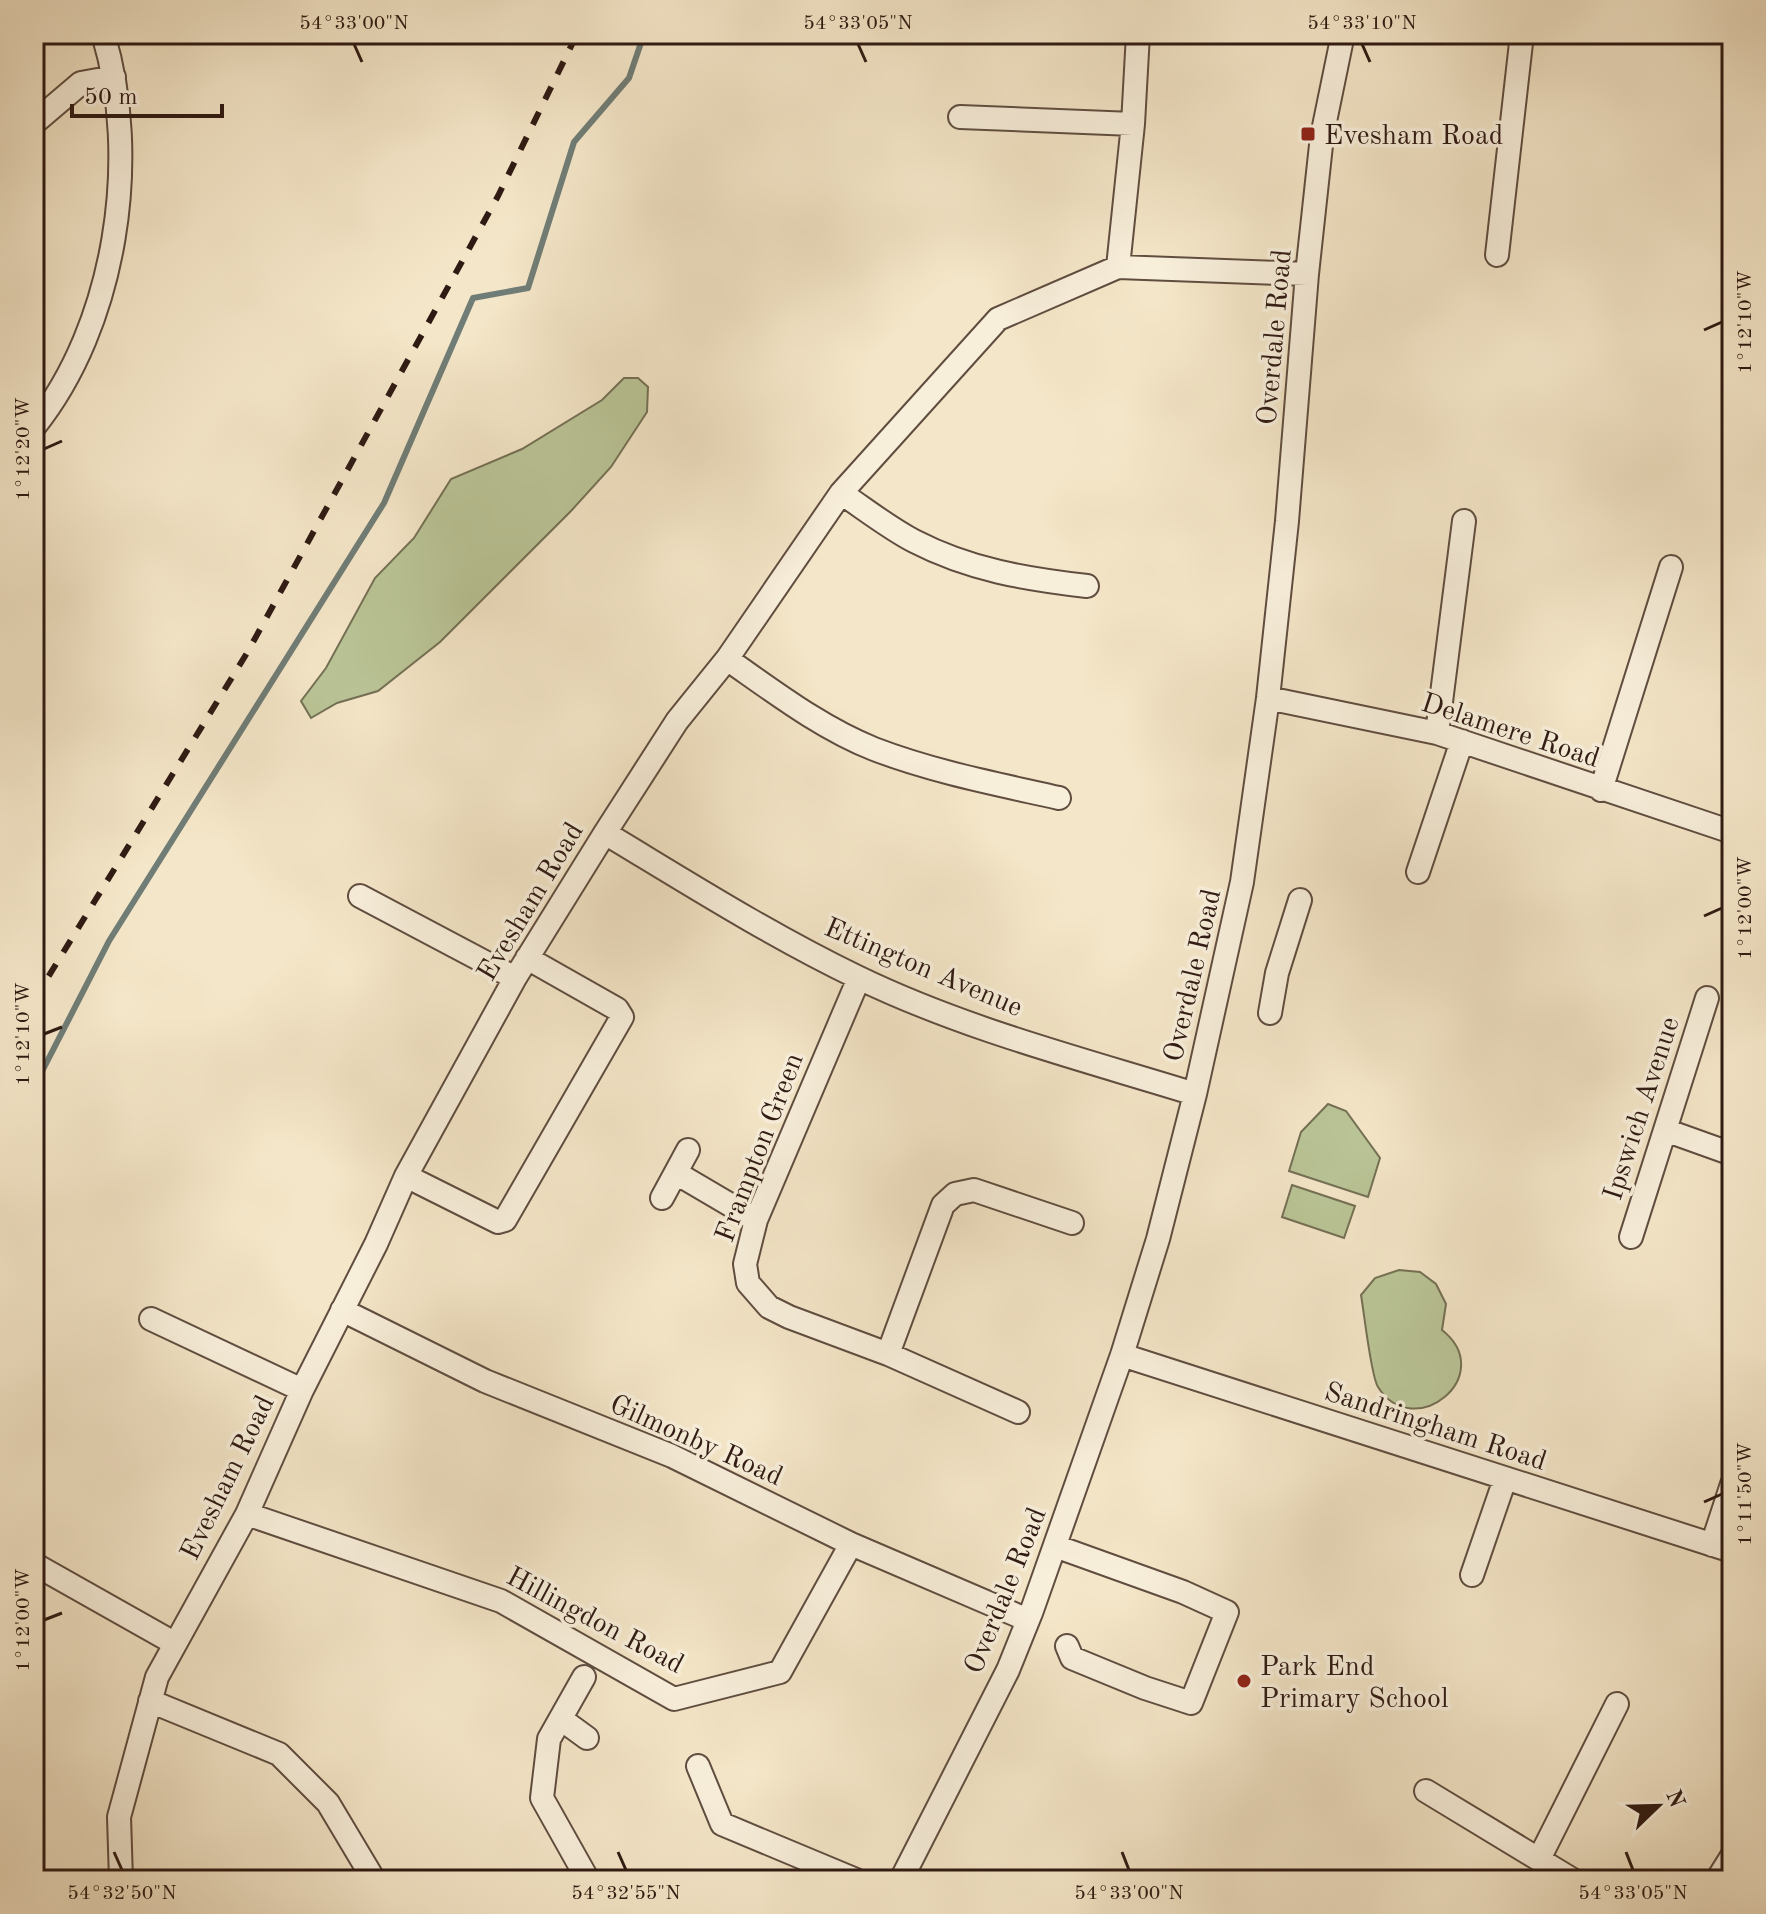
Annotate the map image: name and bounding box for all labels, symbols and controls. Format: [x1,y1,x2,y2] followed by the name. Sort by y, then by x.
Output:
[299,14,409,34] text: 54°33'00"N
[803,14,913,34] text: 54°33'05"N
[1307,14,1417,34] text: 54°33'10"N
[72,68,222,118] scale bar
[84,86,138,110] text: 50 m
[1324,123,1503,151] place label: Evesham Road
[1299,125,1317,143] marker: Evesham Road
[1254,248,1298,426] street label: Overdale Road
[1736,270,1756,374] text: 1°12'10"W
[14,397,34,501] text: 1°12'20"W
[1417,690,1603,774] street label: Delamere Road
[473,818,590,987] street label: Evesham Road
[1736,856,1756,960] text: 1°12'00"W
[1160,886,1227,1065] street label: Overdale Road
[820,914,1026,1023] street label: Ettington Avenue
[14,982,34,1086] text: 1°12'10"W
[1600,1014,1686,1204] street label: Ipswich Avenue
[712,1050,810,1247] street label: Frampton Green
[1321,1379,1550,1477] street label: Sandringham Road
[605,1391,786,1492] street label: Gilmonby Road
[177,1392,281,1565] street label: Evesham Road
[1736,1442,1756,1546] text: 1°11'50"W
[961,1504,1053,1678] street label: Overdale Road
[501,1563,688,1680] street label: Hillingdon Road
[14,1568,34,1672] text: 1°12'00"W
[1260,1654,1448,1714] place label: Park End Primary School
[1235,1672,1253,1690] marker: Park End Primary School
[1618,1766,1698,1846] north arrow
[1661,1787,1688,1811] text: N
[67,1884,177,1904] text: 54°32'50"N
[571,1884,681,1904] text: 54°32'55"N
[1074,1884,1184,1904] text: 54°33'00"N
[1578,1884,1688,1904] text: 54°33'05"N

